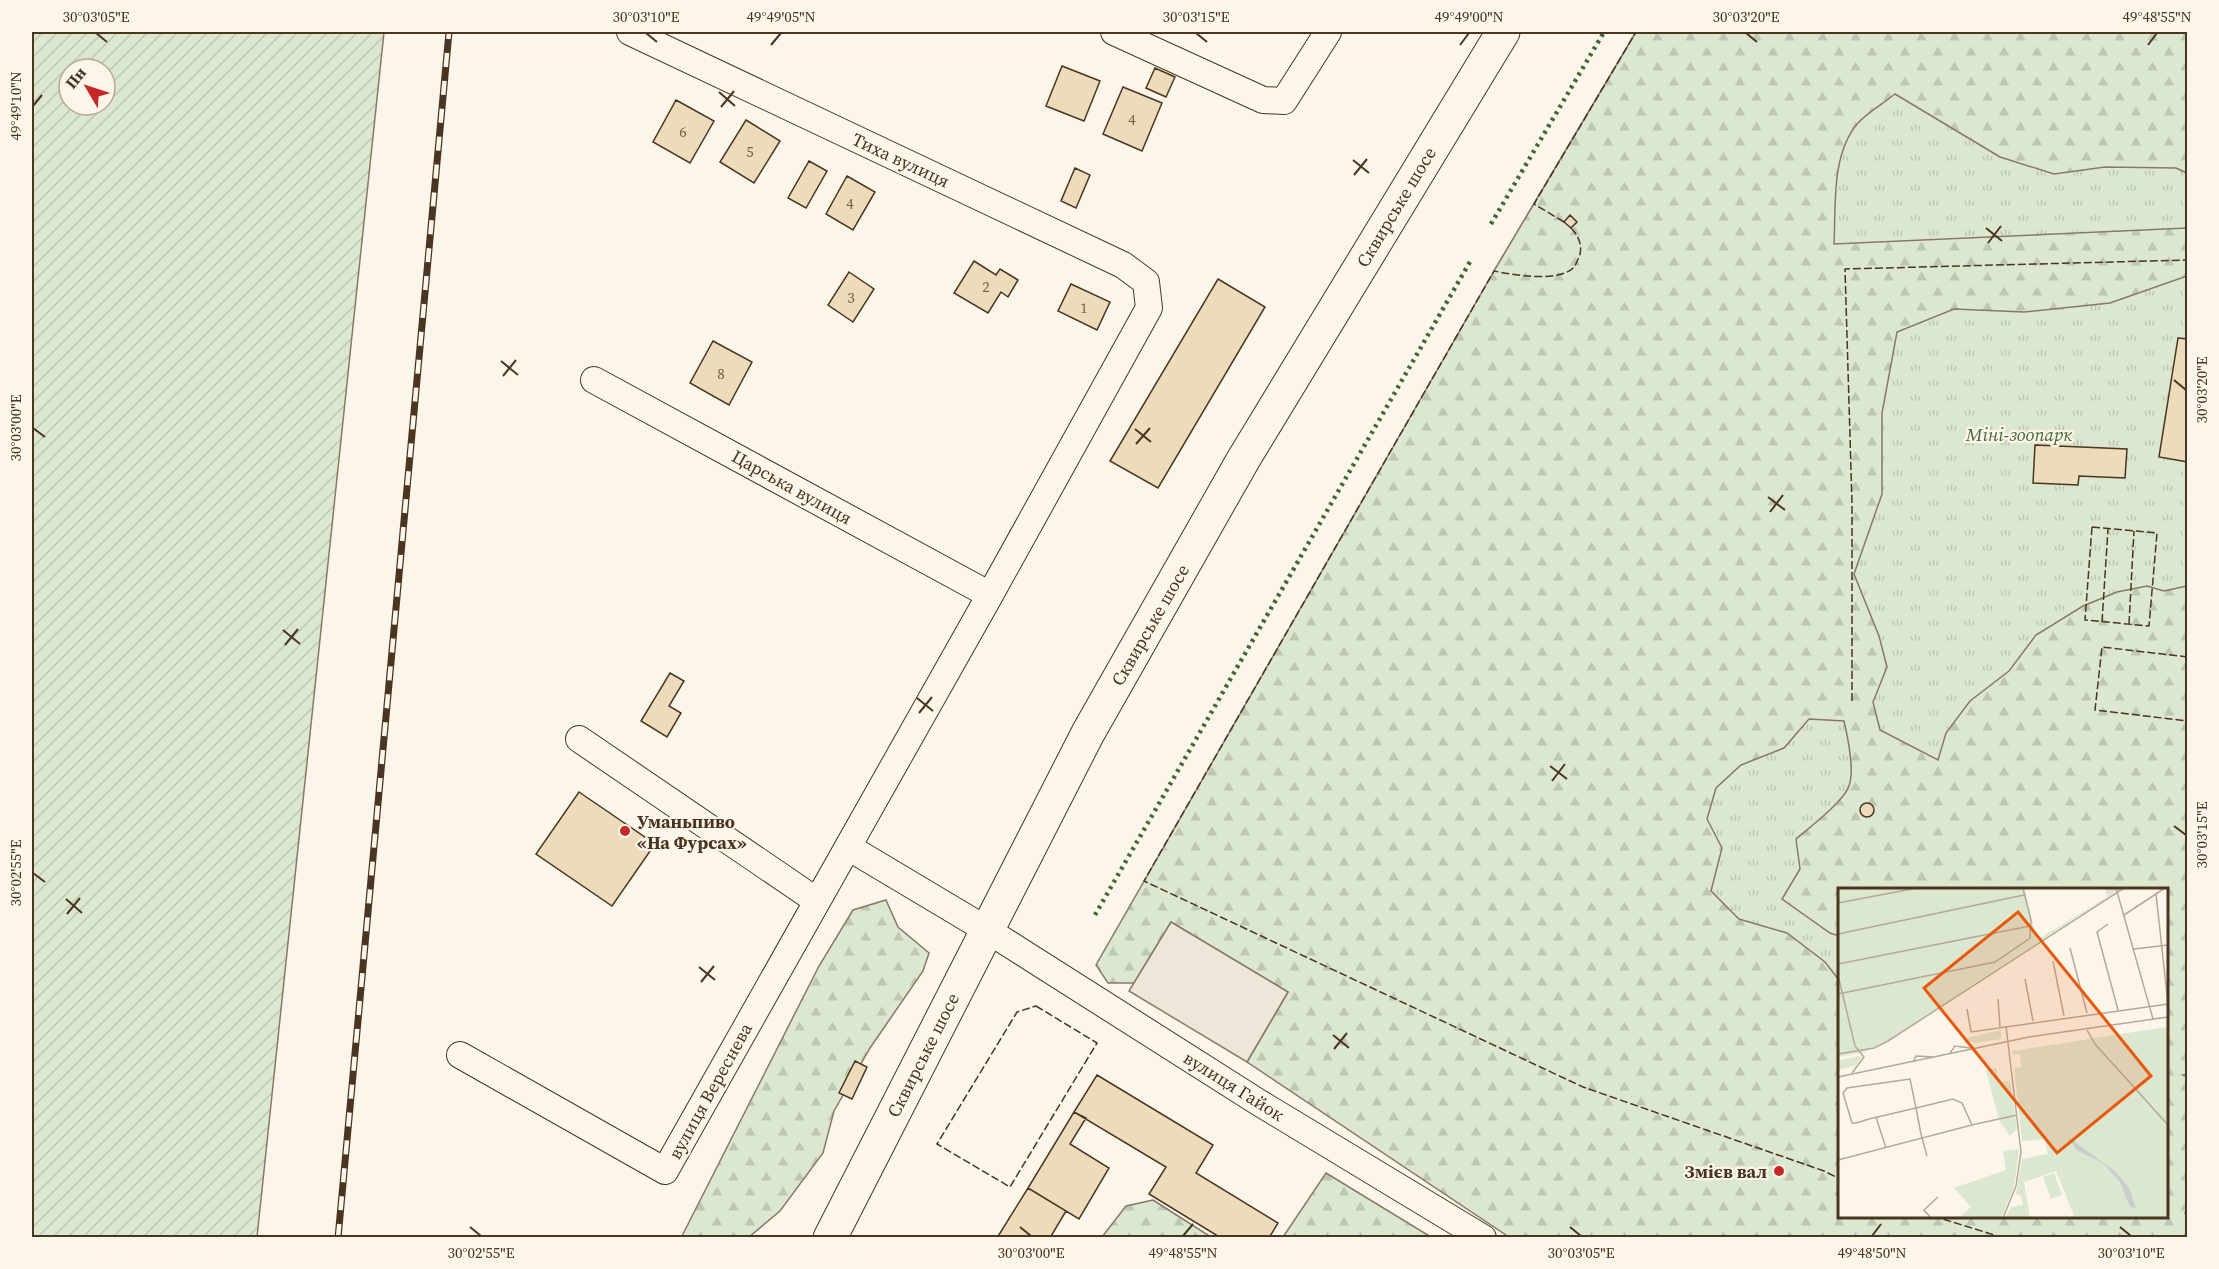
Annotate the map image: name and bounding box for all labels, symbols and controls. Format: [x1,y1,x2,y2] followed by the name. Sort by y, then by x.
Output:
[62,6,130,27] text: 30°03'05"E
[612,6,680,27] text: 30°03'10"E
[746,6,816,27] text: 49°49'05"N
[1162,6,1230,27] text: 30°03'15"E
[1434,6,1504,27] text: 49°49'00"N
[1712,6,1780,27] text: 30°03'20"E
[2122,6,2192,27] text: 49°48'55"N
[57,57,117,117] north arrow
[60,62,91,93] text: Пн
[5,71,26,141] text: 49°49'10"N
[1128,109,1136,130] house number: 4
[679,121,687,142] house number: 6
[848,127,954,193] street label: Тиха вулиця
[746,141,754,162] house number: 5
[1350,142,1442,272] street label: Сквирське шосе
[846,193,854,214] house number: 4
[982,276,990,297] house number: 2
[847,287,855,308] house number: 3
[1080,297,1088,318] house number: 1
[2191,356,2212,424] text: 30°03'20"E
[717,363,725,384] house number: 8
[5,394,26,462] text: 30°03'00"E
[1965,422,2072,447] park label: Міні-зоопарк
[727,444,857,530] street label: Царська вулиця
[1105,560,1195,690] street label: Сквирське шосе
[2191,801,2212,869] text: 30°03'15"E
[637,809,747,855] place label: Уманьпиво «На Фурсах»
[618,824,632,838] marker: Уманьпиво «На Фурсах»
[5,839,26,907] text: 30°02'55"E
[1838,888,2168,1218] inset map
[881,989,965,1121] street label: Сквирське шосе
[662,1018,758,1164] street label: вулиця Вереснева
[1179,1045,1289,1127] street label: вулиця Гайок
[1685,1159,1767,1184] place label: Змієв вал
[1772,1164,1786,1178] marker: Змієв вал
[447,1242,515,1263] text: 30°02'55"E
[997,1242,1065,1263] text: 30°03'00"E
[1148,1242,1218,1263] text: 49°48'55"N
[1547,1242,1615,1263] text: 30°03'05"E
[1837,1242,1907,1263] text: 49°48'50"N
[2097,1242,2165,1263] text: 30°03'10"E

